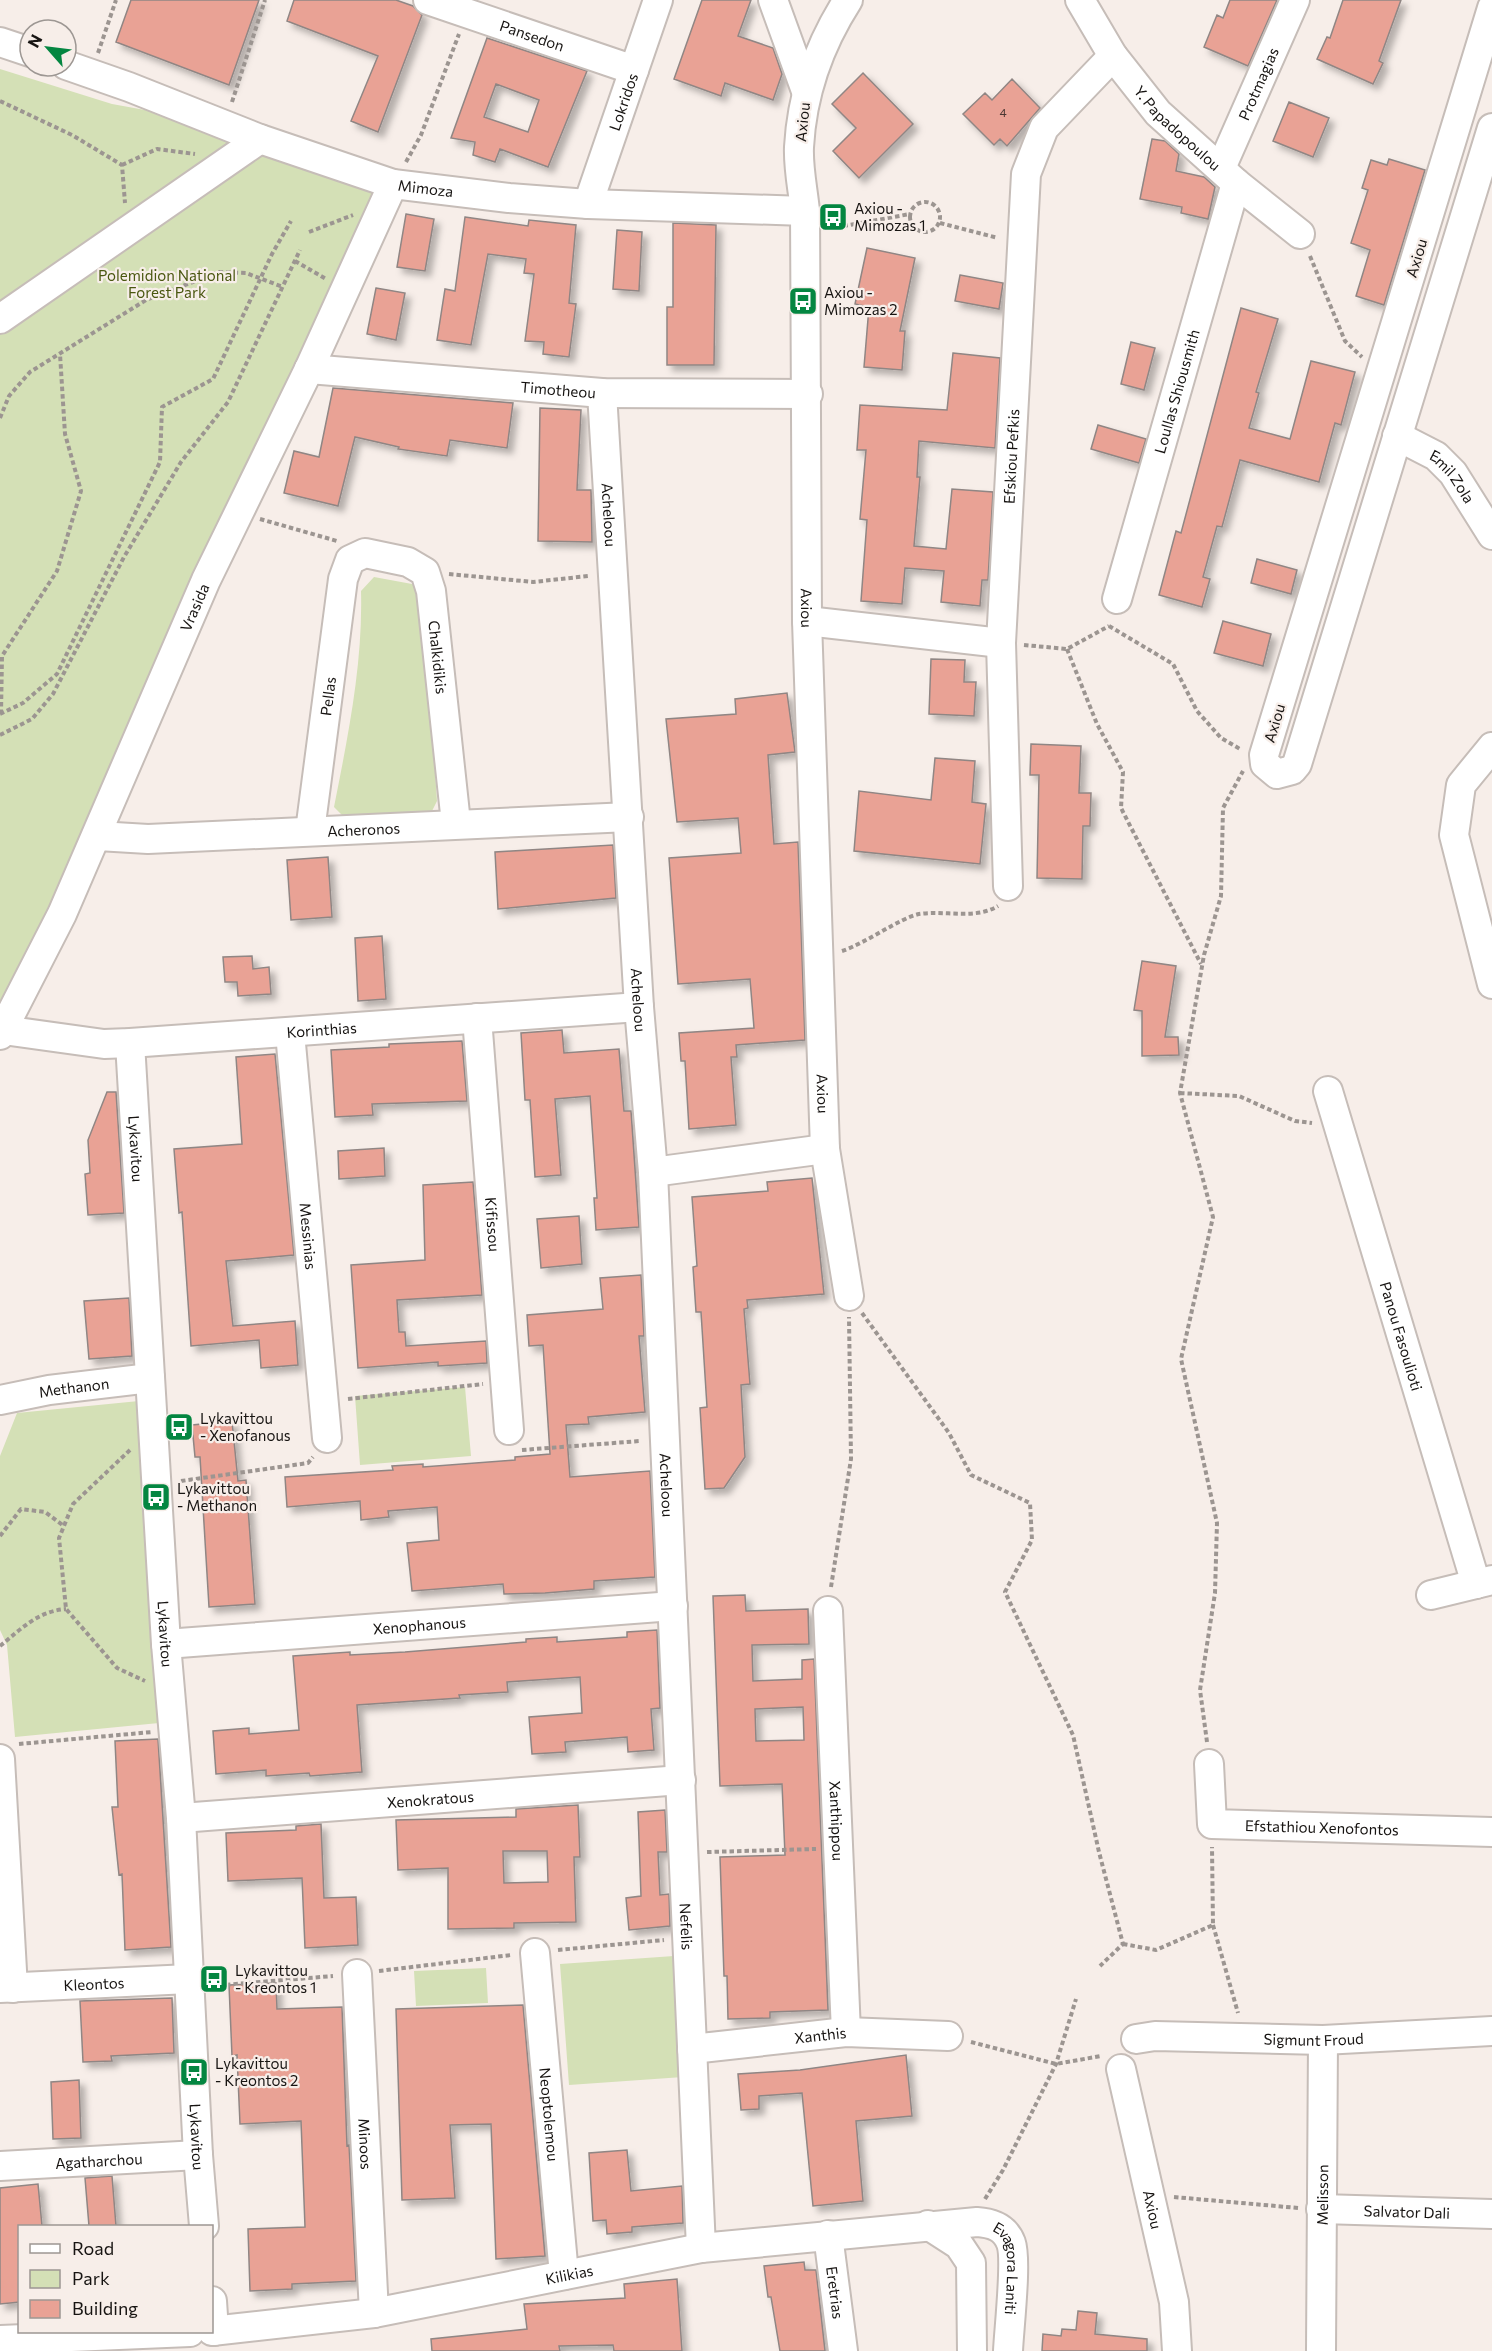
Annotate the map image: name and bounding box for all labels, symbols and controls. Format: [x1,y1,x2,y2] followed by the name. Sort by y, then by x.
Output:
[498,16,567,55] street label: Pansedon
[18,18,78,78] north arrow
[23,31,46,50] text: N
[1234,44,1282,123] street label: Protmagias
[605,70,641,133] street label: Lokridos
[1131,82,1225,174] street label: Y. Papadopoulou
[791,101,813,143] street label: Axiou
[999,105,1007,119] house number: 4
[397,176,454,200] street label: Mimoza
[854,199,926,234] place label: Axiou - Mimozas 1
[817,201,849,233] bus stop icon: Axiou - Mimozas 1
[1402,236,1430,280] street label: Axiou
[98,266,236,301] park label: Polemidion National Forest Park
[824,283,898,318] place label: Axiou - Mimozas 2
[787,285,819,317] bus stop icon: Axiou - Mimozas 2
[1150,327,1203,455] street label: Loullas Shiousmith
[520,377,597,401] street label: Timotheou
[999,408,1022,504] street label: Efskiou Pefkis
[1427,445,1479,506] street label: Emil Zola
[598,482,620,547] street label: Acheloou
[176,581,213,634] street label: Vrasida
[798,588,816,628] street label: Axiou
[425,619,451,695] street label: Chalkidikis
[316,675,339,717] street label: Pellas
[1260,701,1288,745] street label: Axiou
[327,818,401,840] street label: Acheronos
[628,967,650,1033] street label: Acheloou
[286,1018,357,1041] street label: Korinthias
[813,1074,833,1114] street label: Axiou
[125,1115,147,1183] street label: Lykavitou
[482,1196,504,1252] street label: Kifissou
[297,1202,321,1270] street label: Messinias
[1377,1279,1426,1393] street label: Panou Fasoulioti
[37,1374,110,1401] street label: Methanon
[200,1409,291,1444] place label: Lykavittou - Xenofanous
[163,1411,195,1443] bus stop icon: Lykavittou - Xenofanous
[657,1453,677,1517] street label: Acheloou
[177,1479,257,1514] place label: Lykavittou - Methanon
[140,1481,172,1513] bus stop icon: Lykavittou - Methanon
[154,1600,177,1668] street label: Lykavitou
[372,1613,467,1637] street label: Xenophanous
[826,1780,848,1861] street label: Xanthippou
[386,1787,475,1811] street label: Xenokratous
[1245,1816,1399,1838] street label: Efstathiou Xenofontos
[677,1903,697,1951] street label: Nefelis
[235,1961,316,1996] place label: Lykavittou - Kreontos 1
[198,1963,230,1995] bus stop icon: Lykavittou - Kreontos 1
[63,1973,125,1994] street label: Kleontos
[793,2023,847,2047] street label: Xanthis
[1263,2029,1364,2049] street label: Sigmunt Froud
[215,2054,298,2089] place label: Lykavittou - Kreontos 2
[178,2056,210,2088] bus stop icon: Lykavittou - Kreontos 2
[536,2067,563,2162] street label: Neoptolemou
[186,2103,208,2171] street label: Lykavitou
[355,2118,376,2170] street label: Minoos
[55,2149,143,2172] street label: Agatharchou
[1313,2164,1331,2226] street label: Melisson
[1140,2188,1166,2231] street label: Axiou
[1364,2201,1450,2222] street label: Salvator Dali
[990,2218,1022,2315] street label: Evagora Laniti
[18,2225,213,2333] legend
[72,2237,114,2259] text: Road
[544,2261,595,2288] street label: Kilikias
[823,2265,848,2320] street label: Eretrias
[72,2267,110,2289] text: Park
[72,2297,138,2319] text: Building

